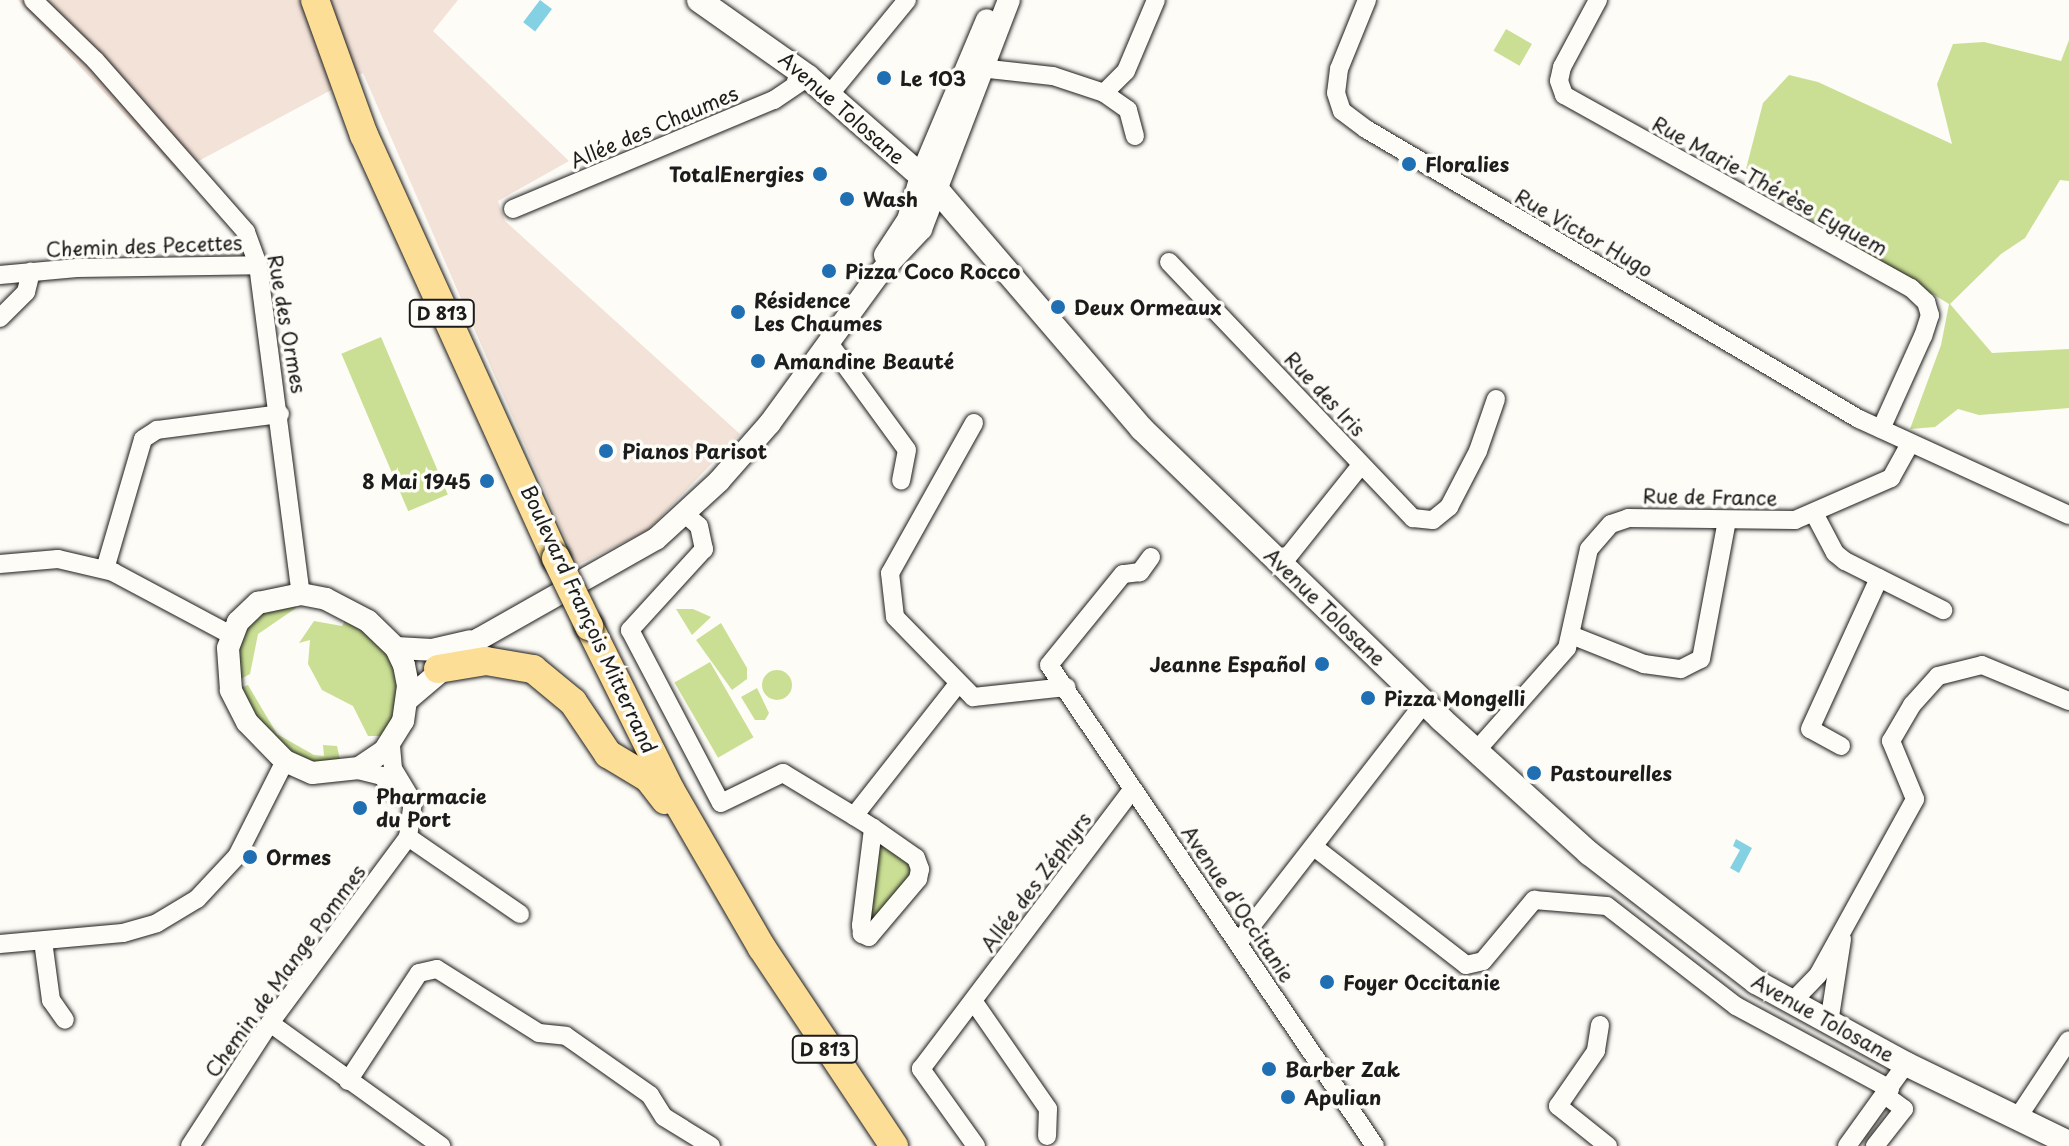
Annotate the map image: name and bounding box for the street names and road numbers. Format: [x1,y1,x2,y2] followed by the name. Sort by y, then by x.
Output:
[774,47,910,169] street label: Avenue Tolosane
[566,81,742,173] street label: Allée des Chaumes
[1647,111,1893,261] street label: Rue Marie-Thérèse Eyquem
[1510,183,1658,283] street label: Rue Victor Hugo
[46,231,242,261] street label: Chemin des Pecettes
[263,251,311,397] street label: Rue des Ormes
[408,299,476,327] road number: D 813
[1278,345,1372,443] street label: Rue des Iris
[516,481,662,757] street label: Boulevard François Mitterrand
[1641,484,1779,510] street label: Rue de France
[1260,543,1390,671] street label: Avenue Tolosane
[975,807,1097,957] street label: Allée des Zéphyrs
[1177,821,1299,987] street label: Avenue d'Occitanie
[199,859,371,1083] street label: Chemin de Mange Pommes
[1748,969,1898,1067] street label: Avenue Tolosane
[791,1035,859,1063] road number: D 813

